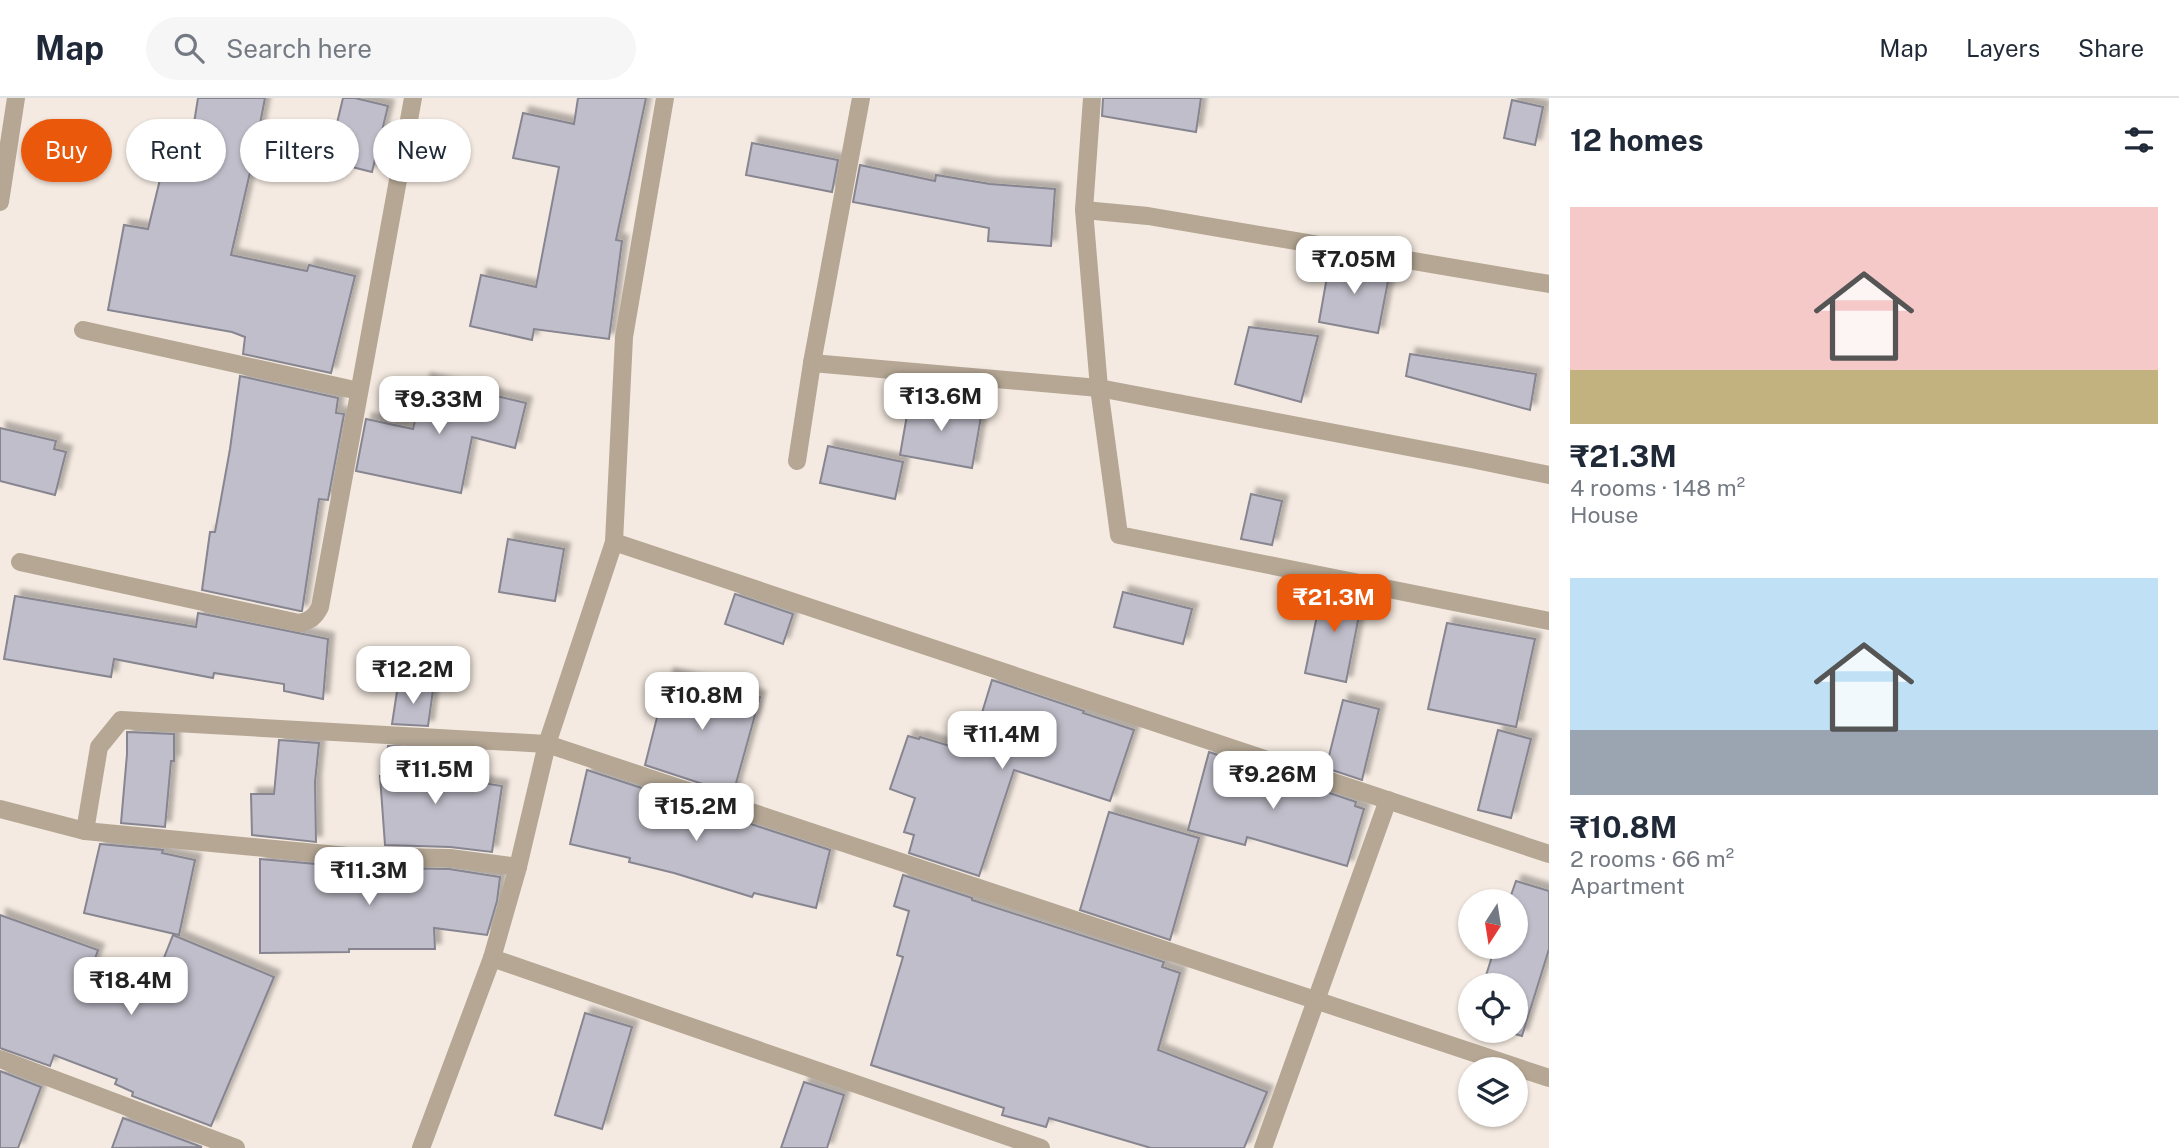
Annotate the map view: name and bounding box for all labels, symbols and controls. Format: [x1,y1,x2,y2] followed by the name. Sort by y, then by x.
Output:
[146,17,636,80] search box
[35,29,104,67] text: Map
[170,29,208,67] icon: search
[226,33,372,64] text: Search here
[1879,34,1928,62] text: Map
[1966,34,2040,62] text: Layers
[2078,34,2144,62] text: Share
[21,119,112,182] chip: Buy
[126,119,226,182] chip: Rent
[240,119,359,182] chip: Filters
[373,119,471,182] chip: New
[2120,121,2158,159] icon: filters
[1570,122,1704,158] text: 12 homes
[1297,236,1411,296] pin: ₹7.05M
[1312,245,1396,272] text: ₹7.05M
[1801,253,1927,379] icon: home
[884,374,998,433] pin: ₹13.6M
[382,376,496,436] pin: ₹9.33M
[900,382,982,409] text: ₹13.6M
[395,385,483,412] text: ₹9.33M
[1570,438,1677,474] text: ₹21.3M
[1570,474,1745,501] text: 4 rooms · 148 m²
[1570,501,1638,528] text: House
[1277,574,1391,634] pin: ₹21.3M
[1293,583,1375,610] text: ₹21.3M
[1801,624,1927,750] icon: home
[356,646,470,706] pin: ₹12.2M
[372,655,454,682] text: ₹12.2M
[645,672,759,732] pin: ₹10.8M
[661,681,743,708] text: ₹10.8M
[945,712,1059,771] pin: ₹11.4M
[964,720,1040,747] text: ₹11.4M
[378,746,492,806] pin: ₹11.5M
[1216,752,1330,811] pin: ₹9.26M
[396,755,474,782] text: ₹11.5M
[1229,760,1317,787] text: ₹9.26M
[639,784,753,843] pin: ₹15.2M
[655,792,737,819] text: ₹15.2M
[1570,809,1677,845] text: ₹10.8M
[1570,845,1734,872] text: 2 rooms · 66 m²
[312,848,426,907] pin: ₹11.3M
[330,856,408,883] text: ₹11.3M
[1570,872,1685,899] text: Apartment
[1458,889,1528,959] north arrow
[1458,889,1528,1127] map controls
[74,958,188,1017] pin: ₹18.4M
[90,966,172,993] text: ₹18.4M
[1458,973,1528,1043] button: locate
[1458,1057,1528,1127] button: layers

